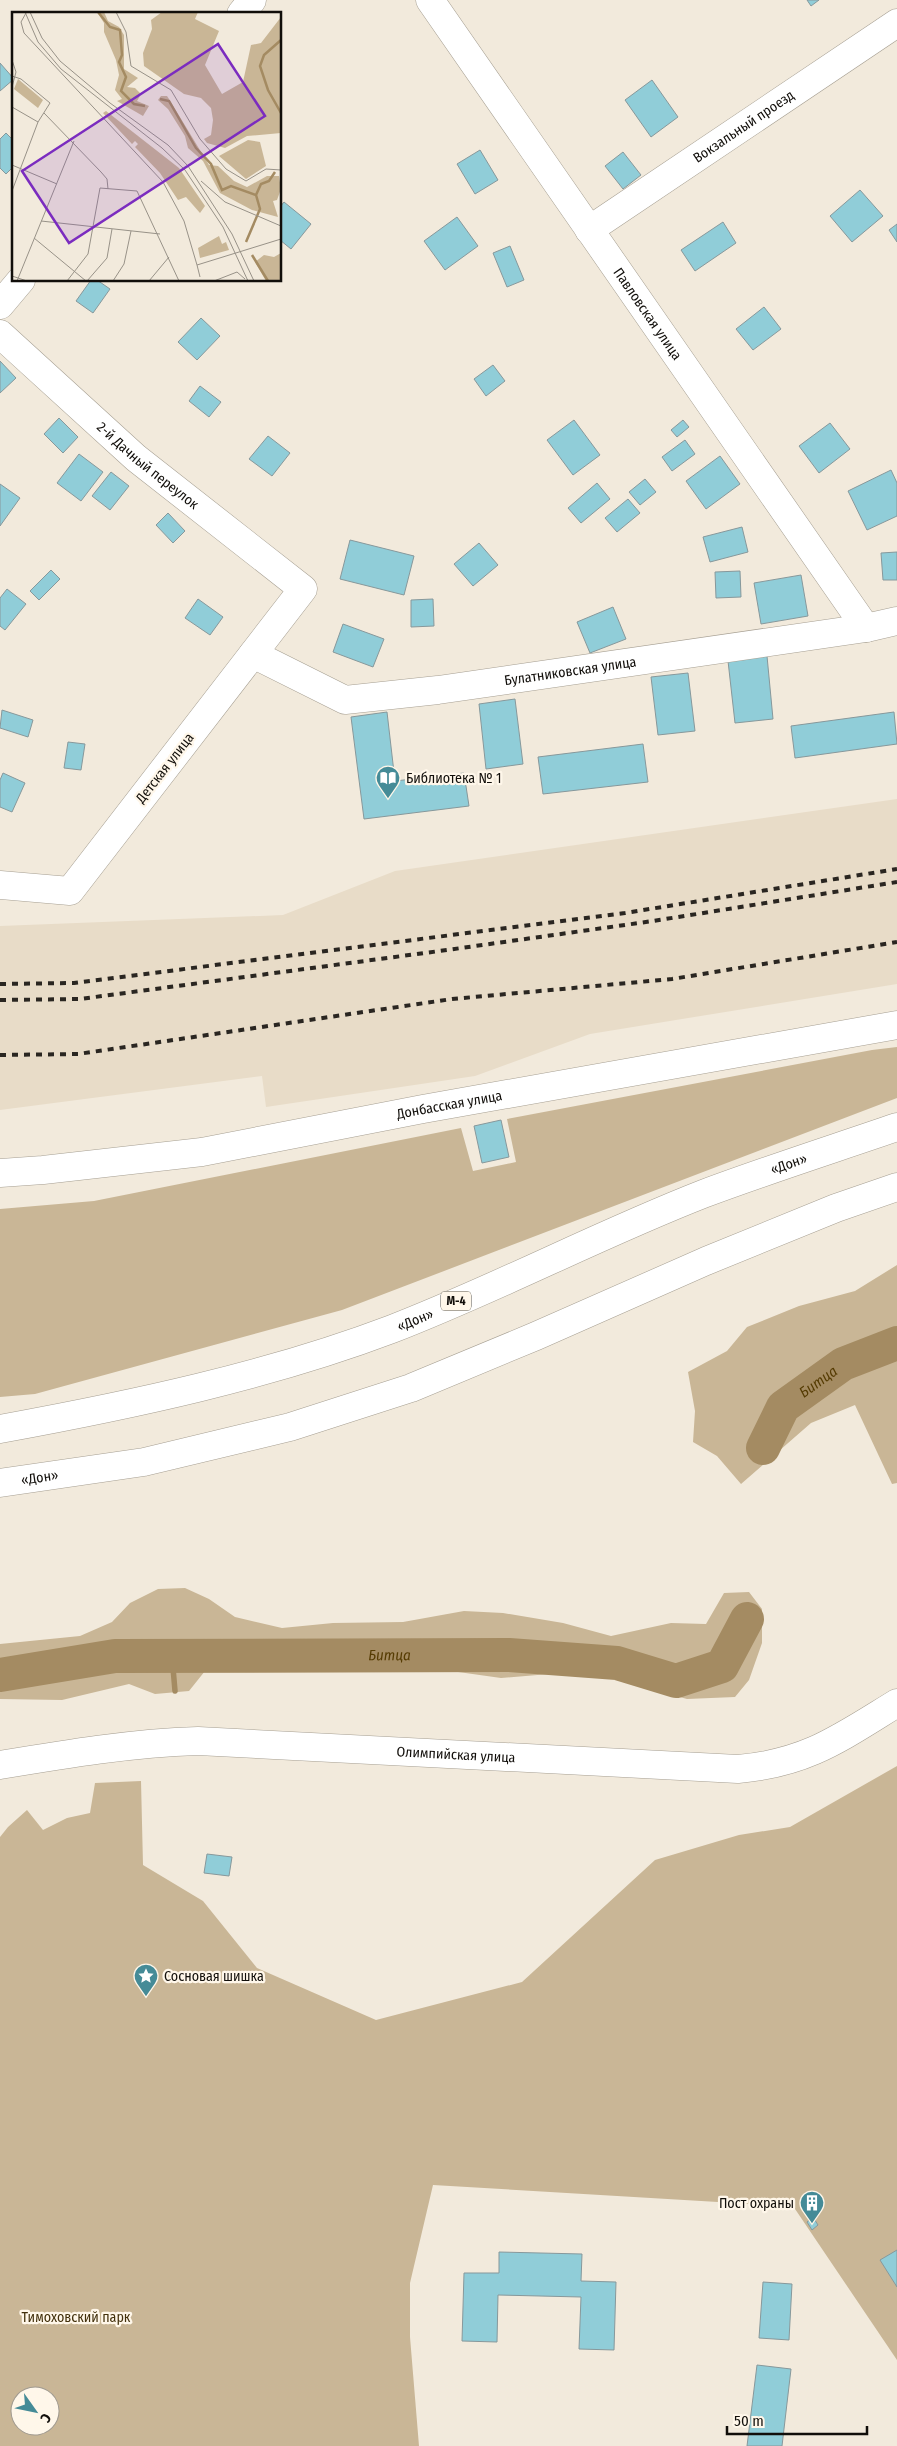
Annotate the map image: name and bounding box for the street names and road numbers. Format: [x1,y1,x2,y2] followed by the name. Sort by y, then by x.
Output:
[690,86,797,166] street label: Вокзальный проезд
[610,264,686,363] street label: Павловская улица
[94,418,203,513] street label: 2-й Дачный переулок
[503,653,638,689] street label: Булатниковская улица
[132,729,198,807] street label: Детская улица
[394,1087,504,1123] street label: Донбасская улица
[768,1150,809,1178] street label: «Дон»
[441,1292,471,1310] road number: М-4
[395,1305,436,1335] street label: «Дон»
[20,1466,59,1488] street label: «Дон»
[396,1743,516,1766] street label: Олимпийская улица

